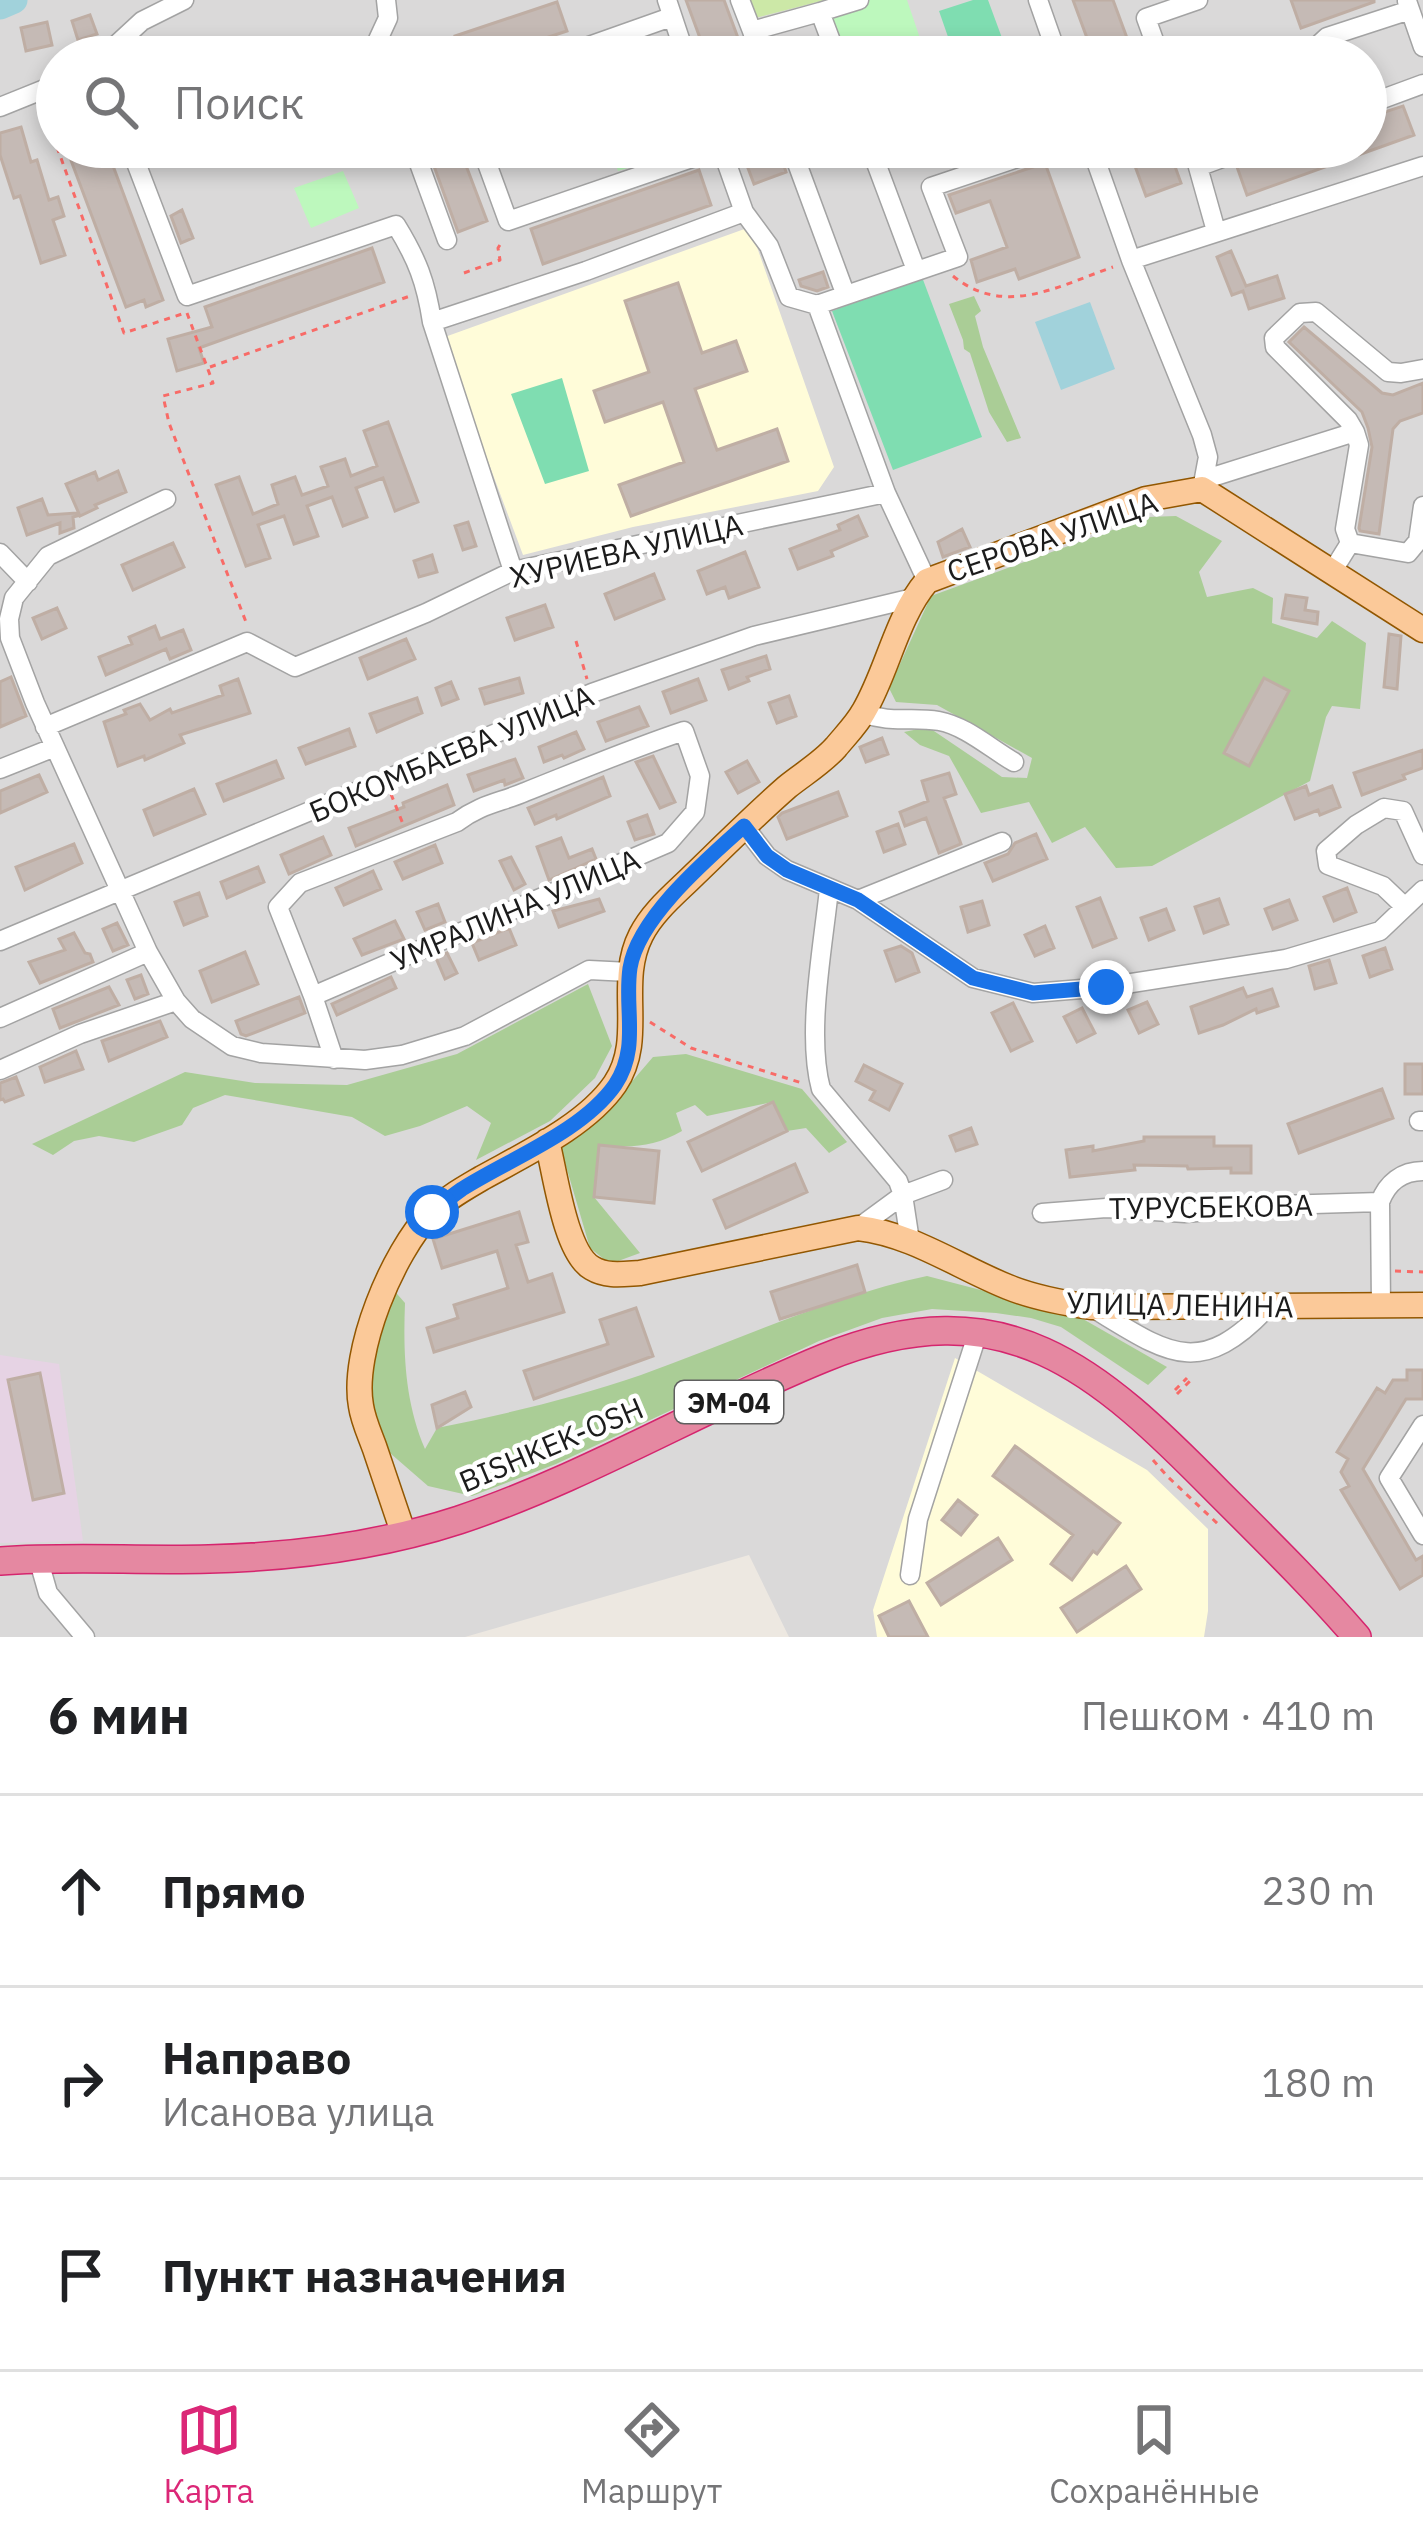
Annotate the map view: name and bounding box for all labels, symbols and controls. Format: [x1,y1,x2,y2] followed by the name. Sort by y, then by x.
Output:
[36,36,1387,168] search box
[78,69,144,135] icon: search
[174,73,304,131] text: Поиск
[941,482,1163,590] street label: СЕРОВА УЛИЦА
[506,504,746,596] street label: ХУРИЕВА УЛИЦА
[303,675,599,831] street label: БОКОМБАЕВА УЛИЦА
[385,839,645,979] street label: УМРАЛИНА УЛИЦА
[1079,960,1133,1014] route end
[405,1185,459,1239] route start
[1109,1185,1313,1227] street label: ТУРУСБЕКОВА
[1066,1283,1294,1325] street label: УЛИЦА ЛЕНИНА
[675,1381,783,1423] road number: ЭМ-04
[453,1388,649,1500] street label: BISHKEK-OSH
[48,1682,190,1748] text: 6 мин
[1081,1690,1375,1741] text: Пешком · 410 m
[48,1858,114,1924] icon: ahead
[162,1862,306,1920] text: Прямо
[1262,1865,1375,1916] text: 230 m
[162,2028,351,2086] text: Направо
[48,2050,114,2116] icon: right
[1262,2057,1375,2108] text: 180 m
[162,2086,434,2137] text: Исанова улица
[48,2242,114,2308] icon: arrive
[162,2246,567,2304] text: Пункт назначения
[163,2397,254,2512] tab: Карта
[581,2397,722,2512] tab: Маршрут
[1049,2397,1260,2512] tab: Сохранённые

